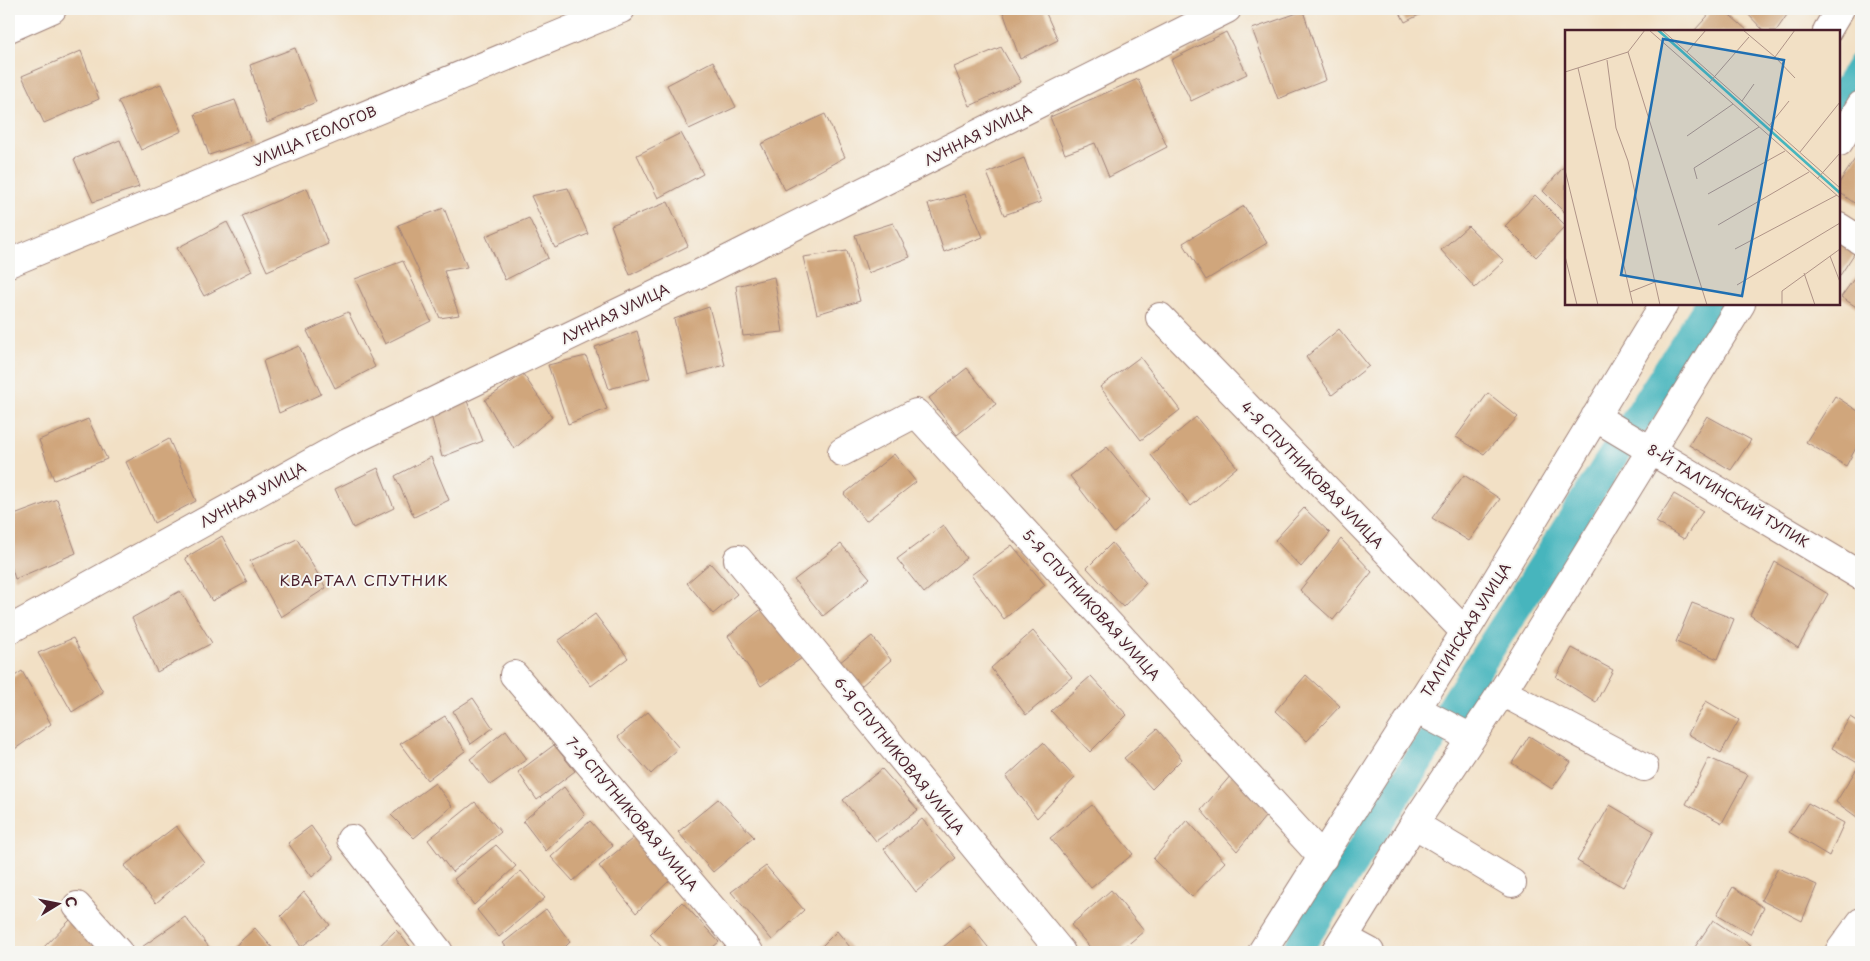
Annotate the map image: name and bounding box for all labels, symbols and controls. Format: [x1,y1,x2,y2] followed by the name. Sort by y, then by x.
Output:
[1565,30,1840,305] inset map
[920,98,1036,171] street label: ЛУННАЯ УЛИЦА
[250,100,380,171] street label: УЛИЦА ГЕОЛОГОВ
[557,278,673,349] street label: ЛУННАЯ УЛИЦА
[1236,396,1389,553] street label: 4-Я СПУТНИКОВАЯ УЛИЦА
[1643,439,1813,552] street label: 8-Й ТАЛГИНСКИЙ ТУПИК
[196,457,310,532] street label: ЛУННАЯ УЛИЦА
[1018,525,1165,685] street label: 5-Я СПУТНИКОВАЯ УЛИЦА
[1416,558,1516,701] street label: ТАЛГИНСКАЯ УЛИЦА
[279,568,449,591] district label: КВАРТАЛ СПУТНИК
[829,672,970,839] street label: 6-Я СПУТНИКОВАЯ УЛИЦА
[562,732,703,895] street label: 7-Я СПУТНИКОВАЯ УЛИЦА
[32,878,82,928] north arrow
[60,895,83,909] text: С

